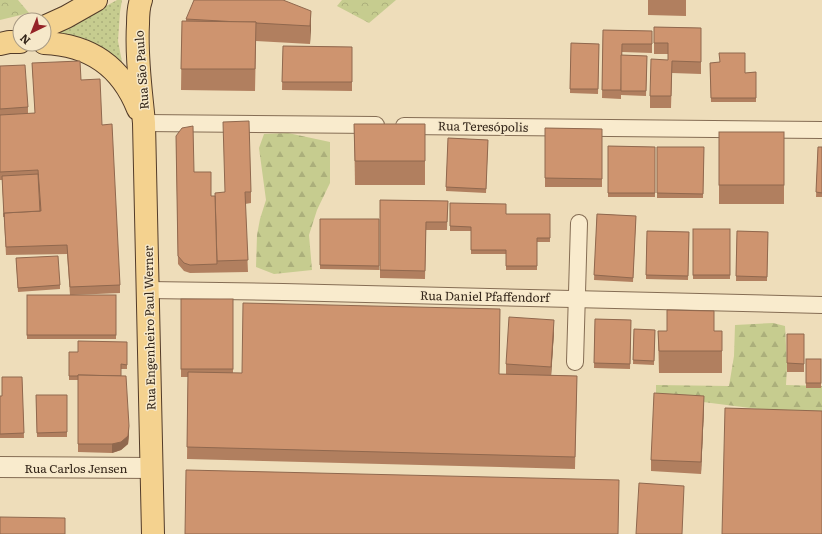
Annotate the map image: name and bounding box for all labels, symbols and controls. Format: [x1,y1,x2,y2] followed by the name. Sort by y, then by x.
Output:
[12,12,52,52] north arrow
[129,30,153,110] street label: Rua São Paulo
[16,31,33,49] text: N
[438,116,529,136] street label: Rua Teresópolis
[139,245,159,410] street label: Rua Engenheiro Paul Werner
[420,286,551,306] street label: Rua Daniel Pfaffendorf
[25,459,127,477] street label: Rua Carlos Jensen

